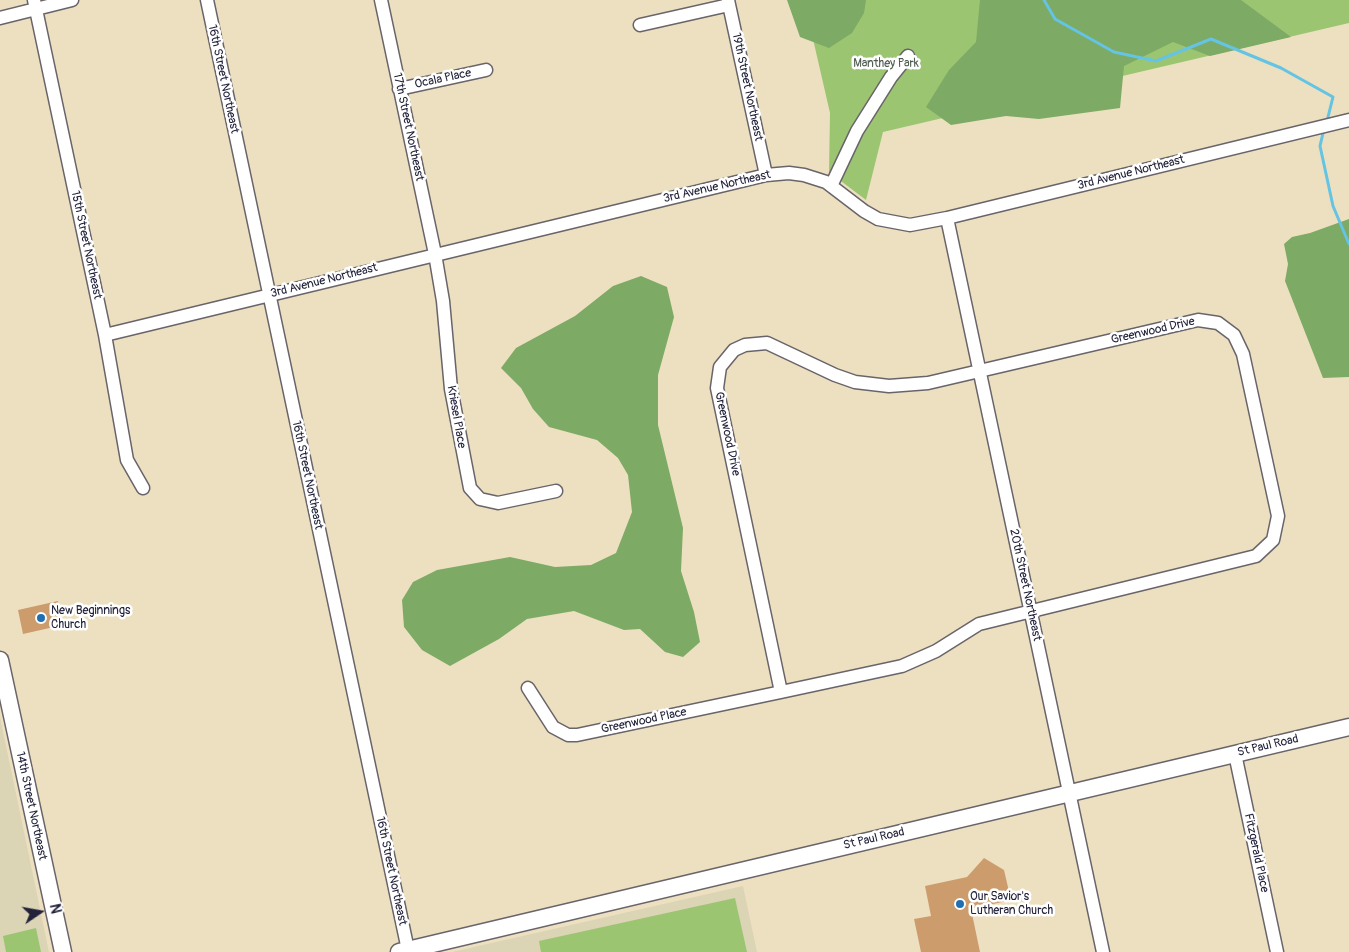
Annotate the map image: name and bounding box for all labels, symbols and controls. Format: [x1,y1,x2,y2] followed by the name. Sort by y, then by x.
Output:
[204,23,242,135] street label: 16th Street Northeast
[729,32,765,142] street label: 19th Street Northeast
[853,57,919,71] park label: Manthey Park
[413,66,473,92] street label: Ocala Place
[389,72,427,182] street label: 17th Street Northeast
[1076,153,1186,193] street label: 3rd Avenue Northeast
[662,168,772,206] street label: 3rd Avenue Northeast
[67,190,105,300] street label: 15th Street Northeast
[269,261,379,301] street label: 3rd Avenue Northeast
[1110,314,1196,348] street label: Greenwood Drive
[443,385,469,449] street label: Kriesel Place
[711,391,743,477] street label: Greenwood Drive
[288,419,326,531] street label: 16th Street Northeast
[1006,528,1044,642] street label: 20th Street Northeast
[51,604,130,632] place label: New Beginnings Church
[35,612,47,624] marker: New Beginnings Church
[600,705,688,737] street label: Greenwood Place
[1236,732,1300,760] street label: St Paul Road
[12,750,50,862] street label: 14th Street Northeast
[1241,812,1271,894] street label: Fitzgerald Place
[372,815,410,927] street label: 16th Street Northeast
[842,825,906,853] street label: St Paul Road
[15,887,65,937] north arrow
[970,890,1053,918] place label: Our Savior's Lutheran Church
[954,898,966,910] marker: Our Savior's Lutheran Church
[46,902,64,915] text: N

